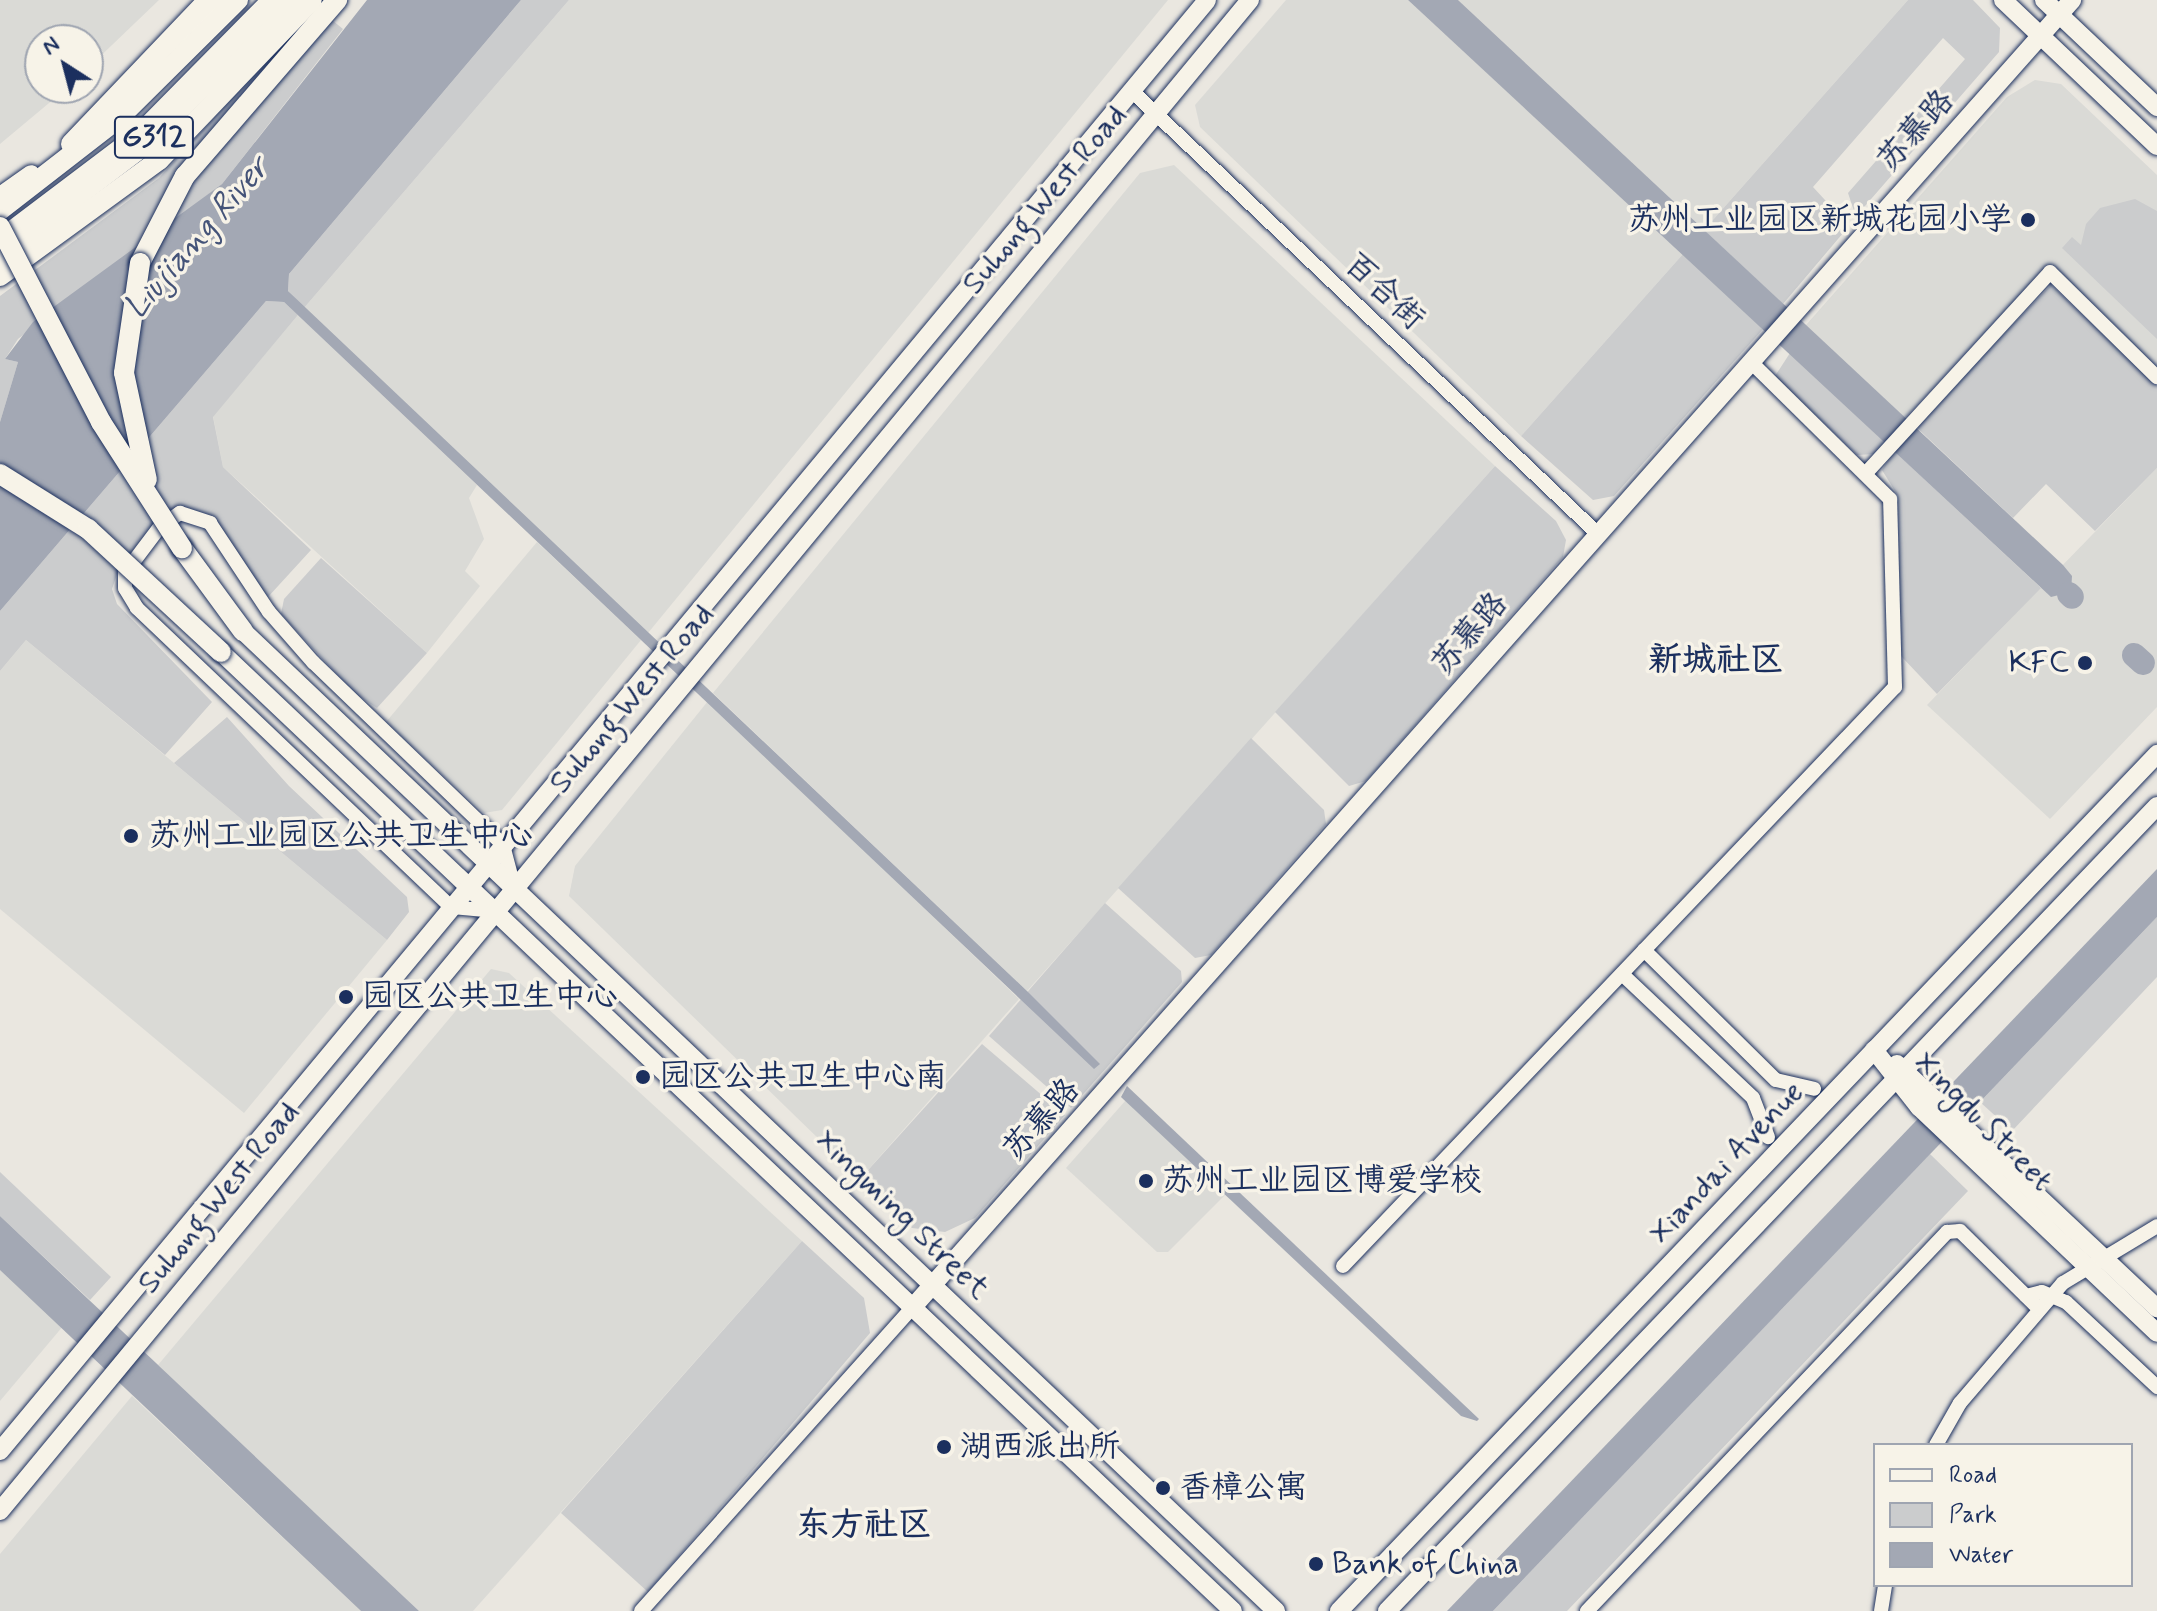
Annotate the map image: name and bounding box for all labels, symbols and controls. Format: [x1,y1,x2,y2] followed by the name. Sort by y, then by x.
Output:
[24,24,104,104] north arrow
[37,31,65,62] text: N
[1870,82,1962,180] street label: 苏慕路
[954,96,1136,304] street label: Suhong West Road
[112,111,196,163] road number: G312
[114,147,280,329] water label: Liujiang River
[1628,201,2012,239] place label: 苏州工业园区新城花园小学
[2019,211,2037,229] marker: 苏州工业园区新城花园小学
[1336,245,1432,339] street label: 百合街
[1424,585,1516,683] street label: 苏慕路
[541,595,723,803] street label: Suhong West Road
[1648,641,1784,681] district label: 新城社区
[2009,644,2069,682] place label: KFC
[2076,654,2094,672] marker: KFC
[149,817,533,855] place label: 苏州工业园区公共卫生中心
[120,825,142,847] marker: 苏州工业园区公共卫生中心
[362,978,618,1016] place label: 园区公共卫生中心
[337,988,355,1006] marker: 园区公共卫生中心
[1903,1042,2063,1202] street label: Xingdu Street
[659,1058,947,1096] place label: 园区公共卫生中心南
[634,1068,652,1086] marker: 园区公共卫生中心南
[996,1071,1088,1169] street label: 苏慕路
[1640,1072,1814,1254] street label: Xiandai Avenue
[129,1093,309,1303] street label: Suhong West Road
[807,1122,997,1308] street label: Xingming Street
[1162,1162,1482,1200] place label: 苏州工业园区博爱学校
[1137,1172,1155,1190] marker: 苏州工业园区博爱学校
[960,1428,1120,1466] place label: 湖西派出所
[935,1438,953,1456] marker: 湖西派出所
[1873,1443,2133,1587] legend
[1949,1460,1997,1491] text: Road
[1179,1469,1307,1507] place label: 香樟公寓
[1154,1479,1172,1497] marker: 香樟公寓
[1949,1500,1997,1531] text: Park
[796,1506,932,1546] district label: 东方社区
[1949,1540,2013,1571] text: Water
[1332,1545,1534,1583] place label: Bank of China
[1307,1555,1325,1573] marker: Bank of China

